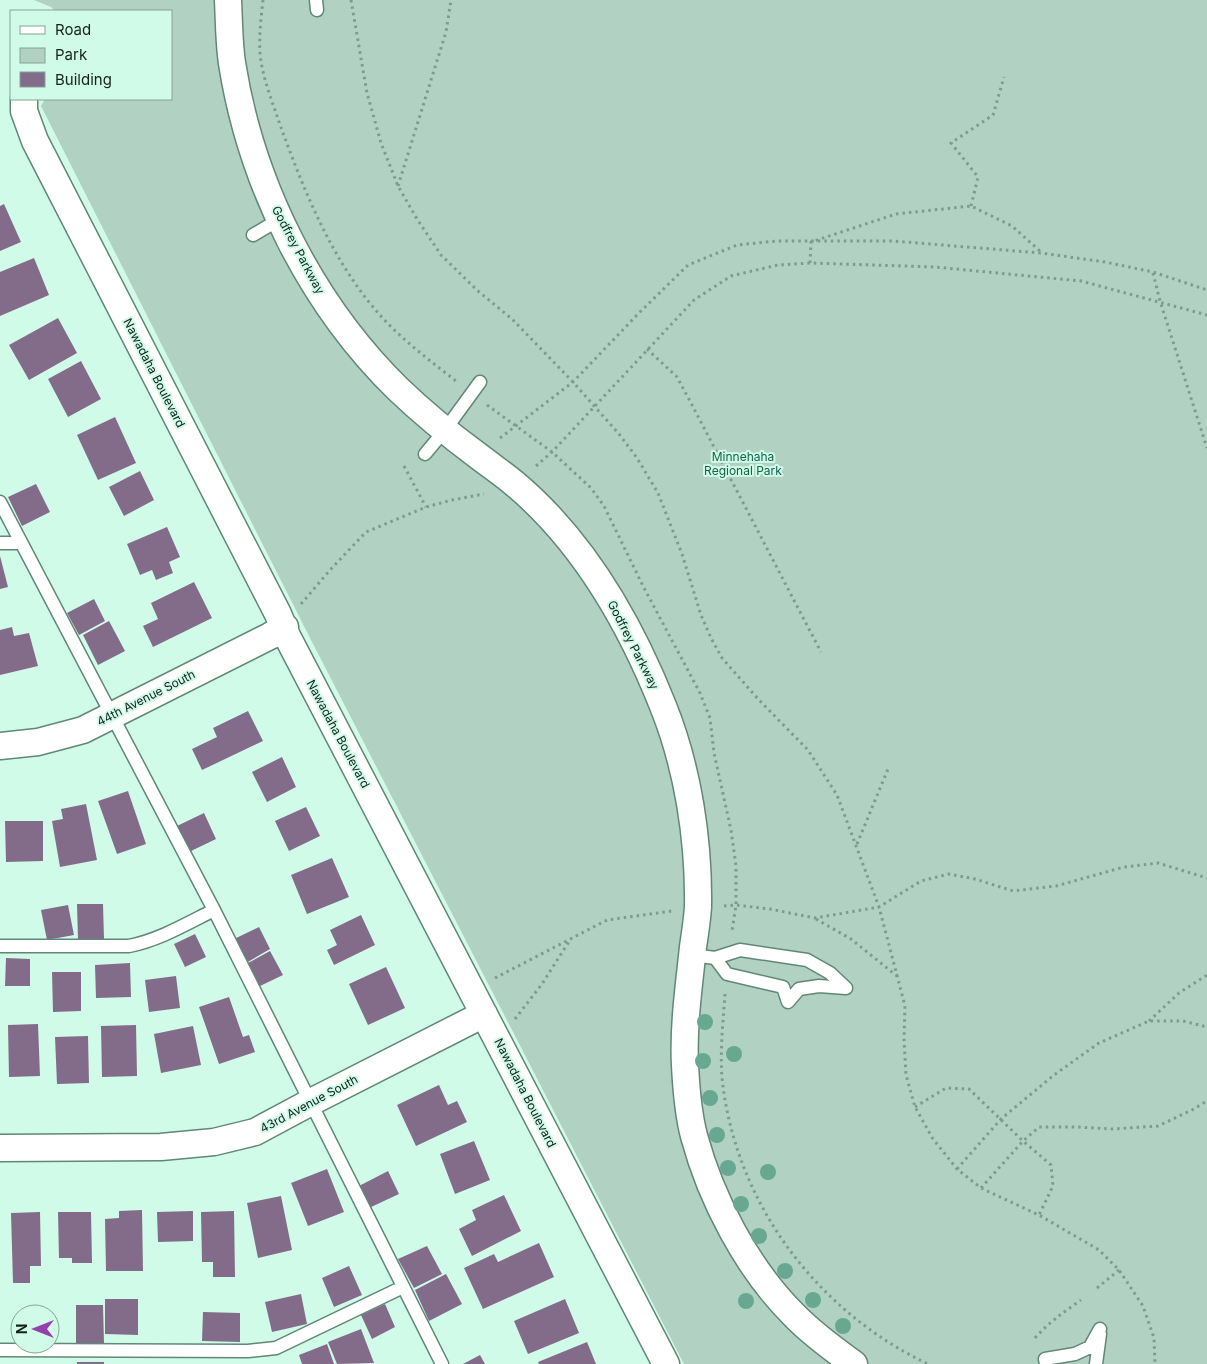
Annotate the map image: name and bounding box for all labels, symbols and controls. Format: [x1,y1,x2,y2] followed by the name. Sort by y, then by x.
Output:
[10,10,172,100] legend
[55,20,91,39] text: Road
[55,45,88,64] text: Park
[55,70,112,89] text: Building
[269,203,328,297] street label: Godfrey Parkway
[120,316,188,430] street label: Nawadaha Boulevard
[704,449,782,478] park label: Minnehaha Regional Park
[605,598,662,692] street label: Godfrey Parkway
[94,666,197,729] street label: 44th Avenue South
[304,677,373,791] street label: Nawadaha Boulevard
[491,1036,559,1150] street label: Nawadaha Boulevard
[257,1071,360,1136] street label: 43rd Avenue South
[10,1304,60,1354] north arrow
[13,1324,30,1334] text: N

